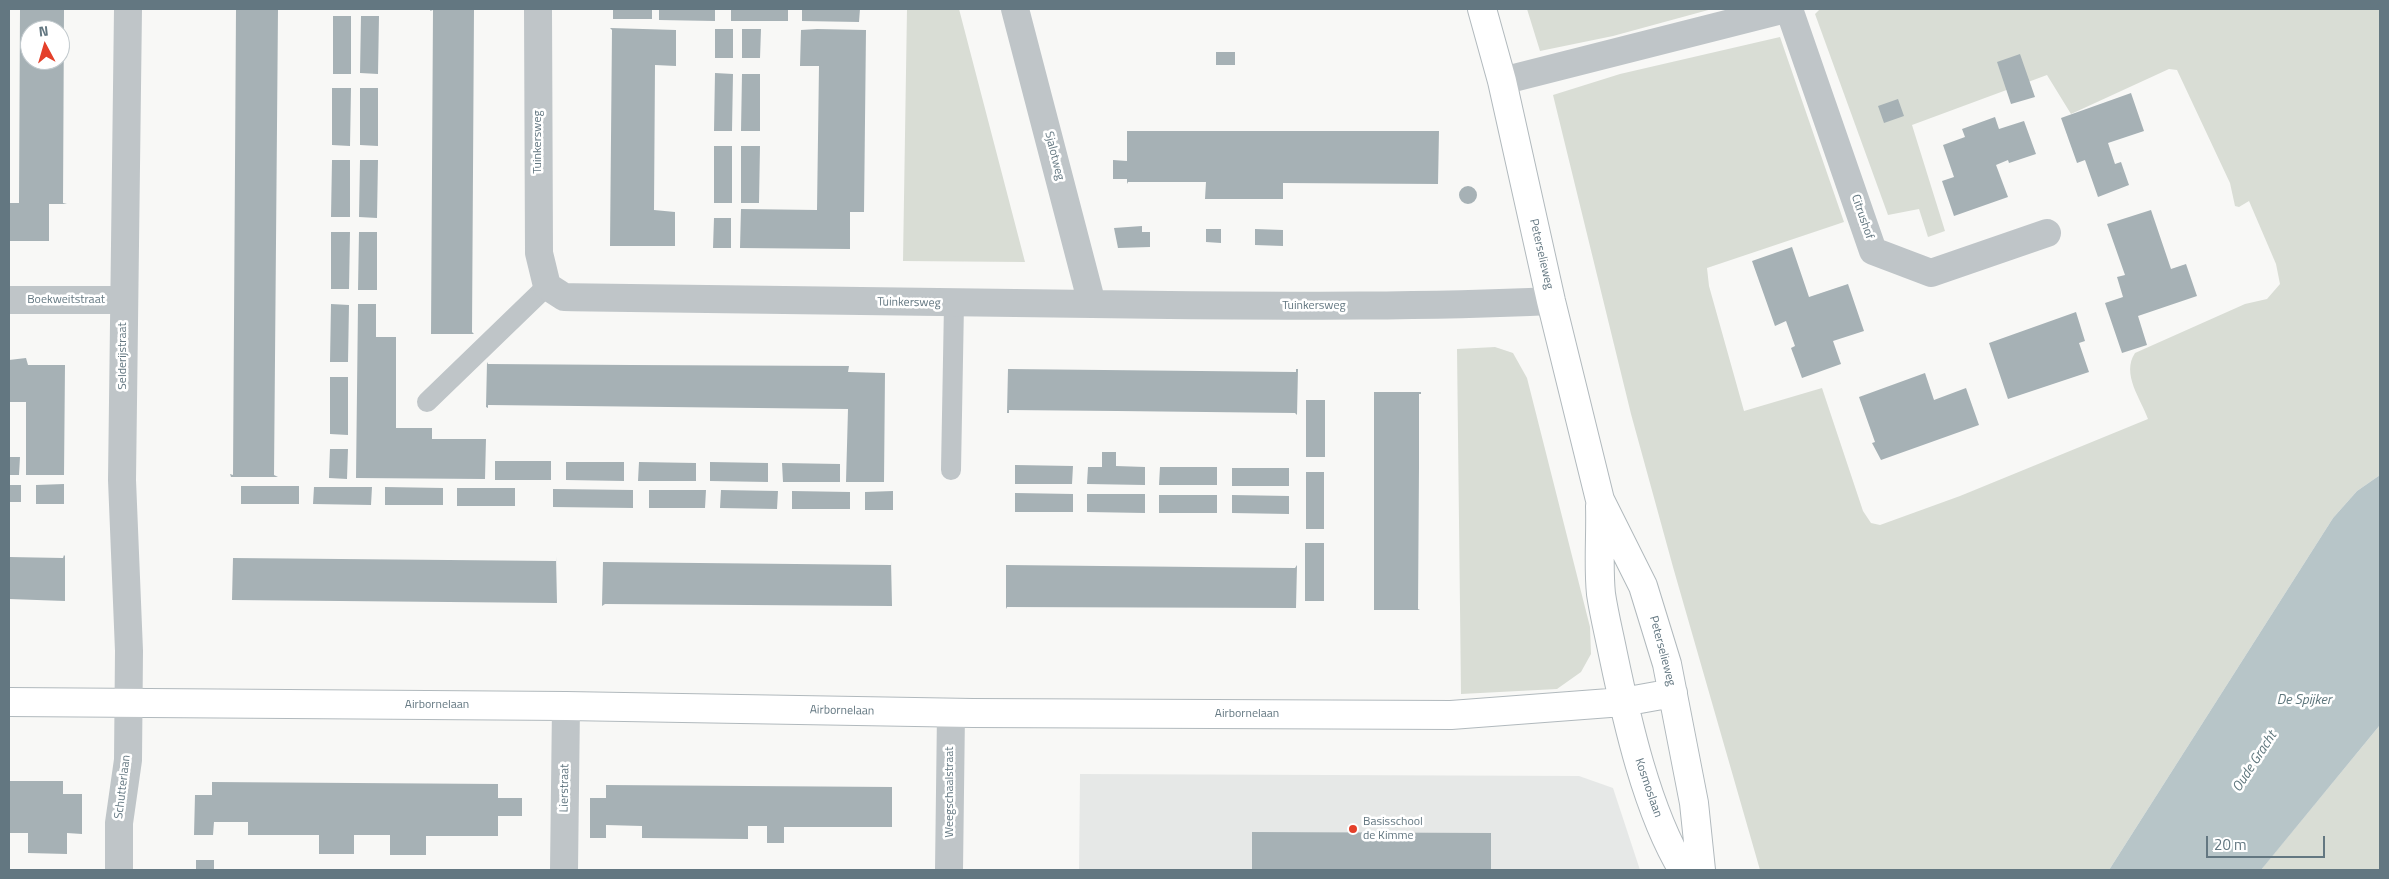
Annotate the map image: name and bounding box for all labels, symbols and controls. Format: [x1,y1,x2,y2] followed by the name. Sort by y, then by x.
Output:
[20,20,70,70] north arrow
[38,20,49,42] text: N
[531,110,545,174] street label: Tuinkersweg
[1041,130,1067,182] street label: Sjalotweg
[1848,193,1876,241] street label: Citrushof
[1526,217,1556,291] street label: Peterselieweg
[27,293,105,307] street label: Boekweitstraat
[877,295,941,311] street label: Tuinkersweg
[1282,299,1346,313] street label: Tuinkersweg
[116,322,130,390] street label: Selderijstraat
[1646,614,1678,688] street label: Peterselieweg
[2277,693,2331,709] water label: De Spijker
[405,698,469,712] street label: Airbornelaan
[810,703,874,719] street label: Airbornelaan
[1215,707,1279,721] street label: Airbornelaan
[2229,729,2281,795] water label: Oude Gracht
[943,747,957,837] street label: Weegschaalstraat
[112,754,134,820] street label: Schutterlaan
[1631,756,1665,820] street label: Kosmoslaan
[557,763,573,813] street label: Lierstraat
[1363,815,1423,843] place label: Basisschool de Kimme
[1347,823,1359,835] marker: Basisschool de Kimme
[2209,826,2328,858] scale bar
[2214,833,2247,856] text: 20 m

